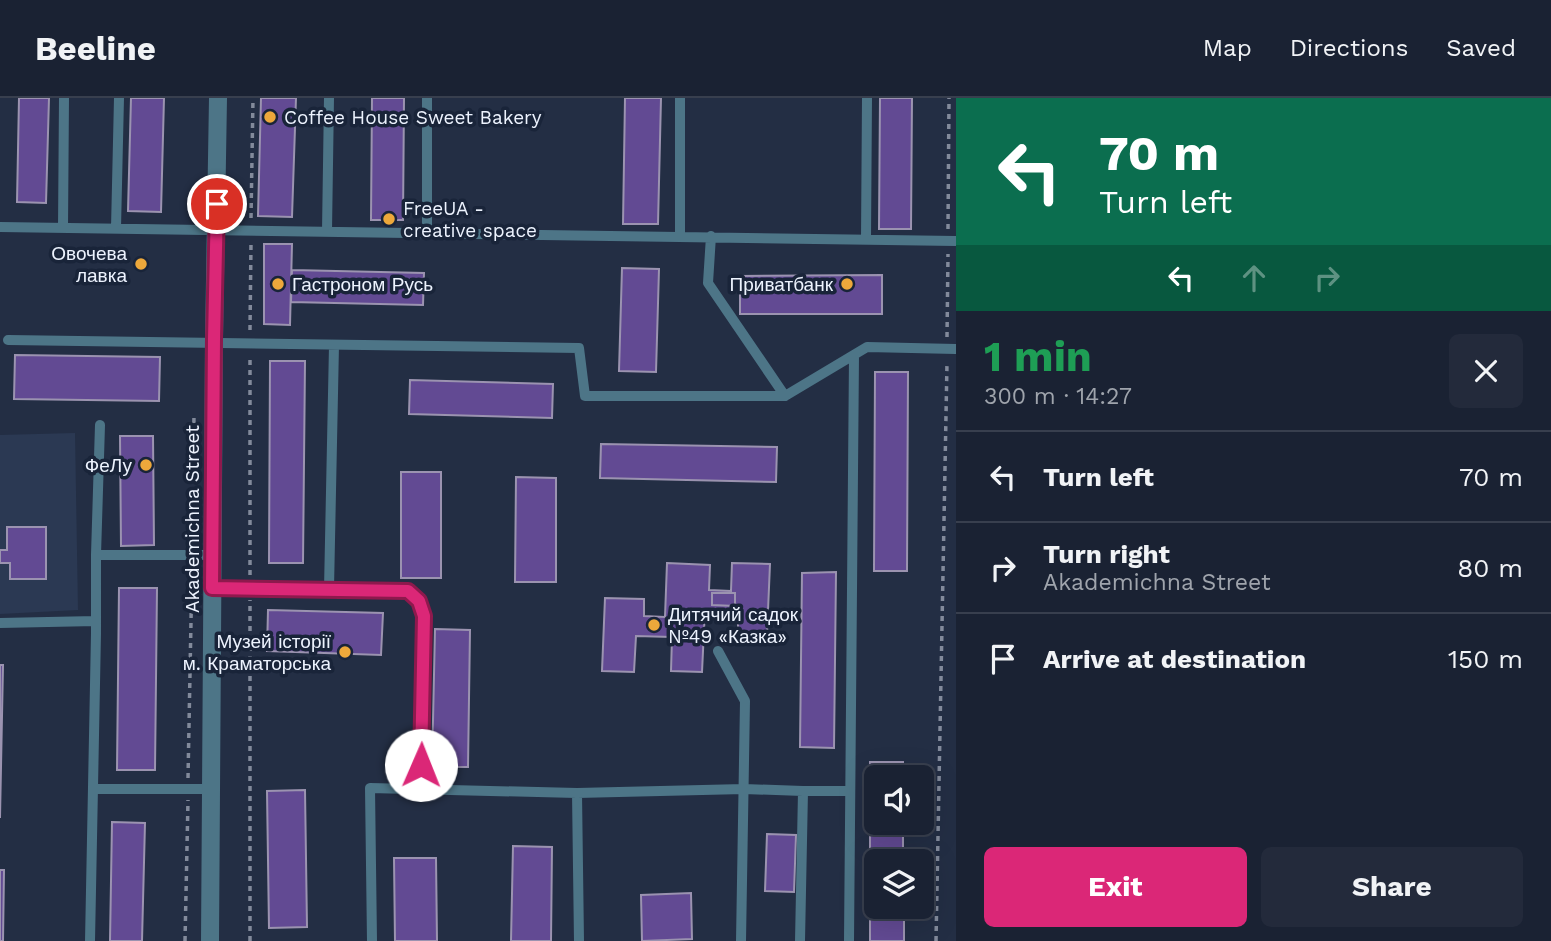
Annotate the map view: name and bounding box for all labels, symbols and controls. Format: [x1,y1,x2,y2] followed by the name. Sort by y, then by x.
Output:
[35,29,156,68] text: Beeline
[1203,34,1252,62] text: Map
[1290,34,1408,62] text: Directions
[1446,34,1516,62] text: Saved
[284,106,542,129] place label: Coffee House Sweet Bakery
[262,109,278,125] marker: Coffee House Sweet Bakery
[1099,124,1219,182] text: 70 m
[984,126,1075,217] icon: left
[187,174,247,234] pin
[1099,183,1232,221] text: Turn left
[198,185,236,223] icon: arrive
[403,197,537,242] place label: FreeUA - creative space
[381,211,397,227] marker: FreeUA - creative space
[51,242,127,287] place label: Овочева лавка
[133,256,149,272] marker: Овочева лавка
[1162,259,1200,297] icon: left
[1235,259,1273,297] icon: ahead
[1308,259,1346,297] icon: right
[292,273,433,296] place label: Гастроном Русь
[730,273,834,296] place label: Приватбанк
[270,276,286,292] marker: Гастроном Русь
[839,276,855,292] marker: Приватбанк
[984,332,1092,381] text: 1 min
[1449,334,1523,408] button: close
[984,383,1132,410] text: 300 m · 14:27
[181,425,204,613] street label: Akademichna Street
[85,454,132,477] place label: ФеЛу
[138,457,154,473] marker: ФеЛу
[984,458,1022,496] icon: left
[1043,462,1154,492] text: Turn left
[1459,462,1523,492] text: 70 m
[1043,539,1170,569] text: Turn right
[984,549,1022,587] icon: right
[1457,553,1523,583] text: 80 m
[1043,569,1271,596] text: Akademichna Street
[668,603,799,648] place label: Дитячий садок №49 «Казка»
[646,617,662,633] marker: Дитячий садок №49 «Казка»
[183,630,332,675] place label: Музей історії м. Краматорська
[984,640,1022,678] icon: arrive
[337,644,353,660] marker: Музей історії м. Краматорська
[1043,644,1306,674] text: Arrive at destination
[1448,644,1523,674] text: 150 m
[384,728,458,802] position arrow
[864,765,934,919] map controls
[864,765,934,835] button: sound
[984,847,1247,927] button: Exit
[1261,847,1523,927] button: Share
[864,849,934,919] button: layers

